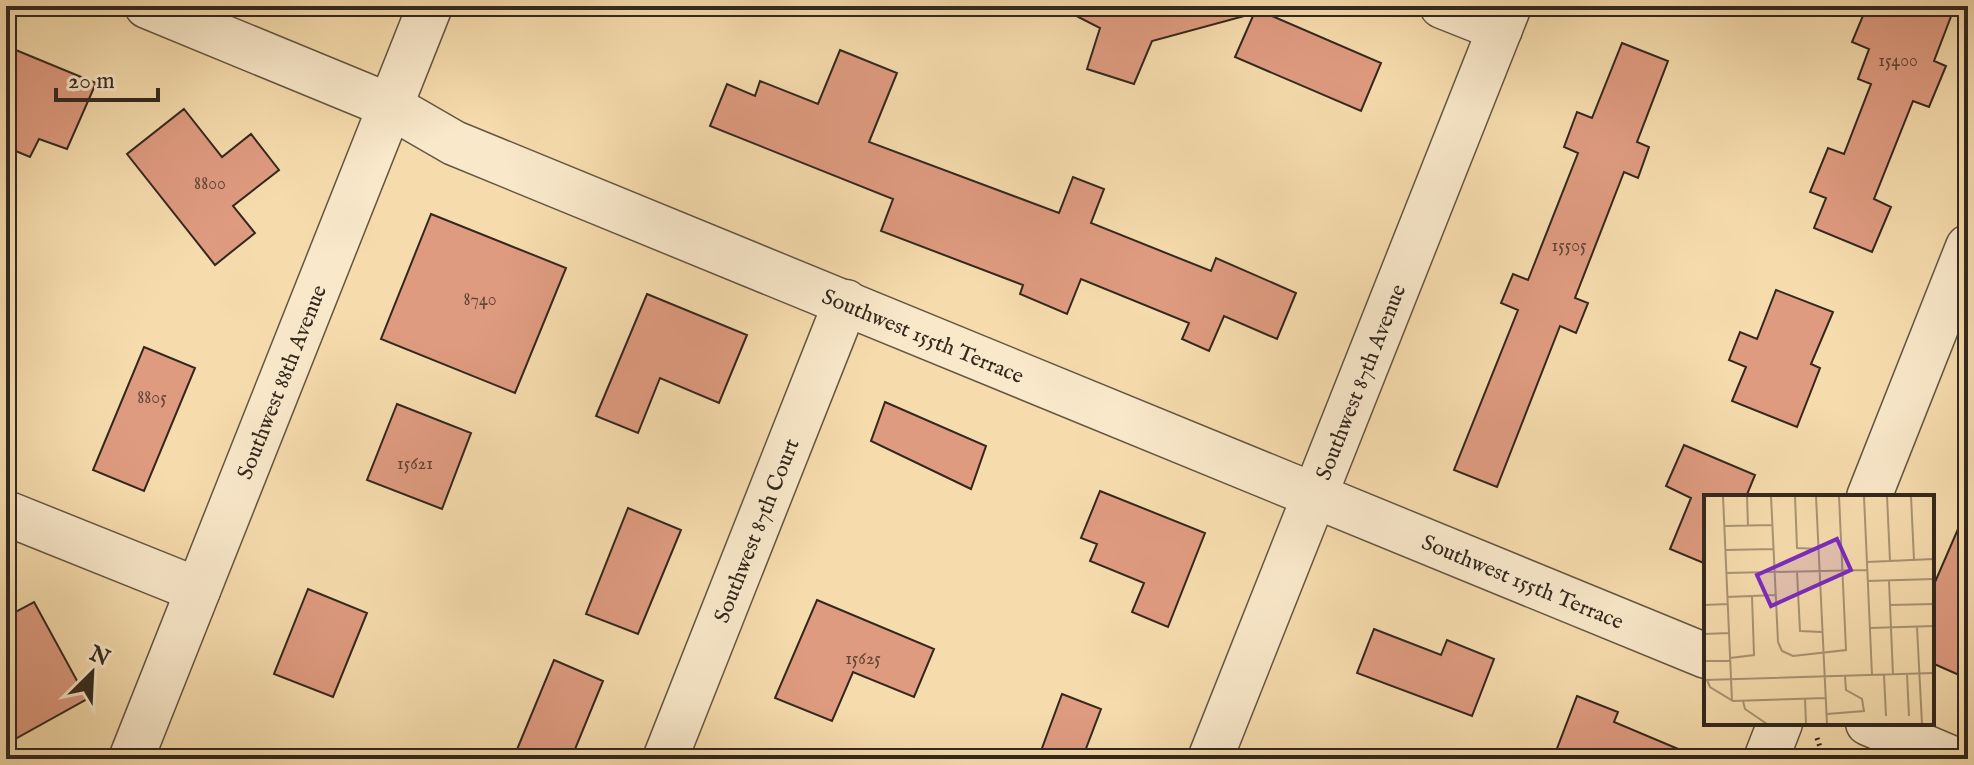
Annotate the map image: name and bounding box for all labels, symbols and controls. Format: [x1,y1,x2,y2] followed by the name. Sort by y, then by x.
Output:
[1878,50,1918,73] house number: 15400
[56,52,158,102] scale bar
[68,66,115,97] text: 20 m
[194,173,226,196] house number: 8800
[1551,235,1587,258] house number: 15505
[1310,280,1413,484] street label: Southwest 87th Avenue
[232,281,334,484] street label: Southwest 88th Avenue
[818,283,1028,391] street label: Southwest 155th Terrace
[463,289,497,312] house number: 8740
[137,387,167,410] house number: 8805
[708,435,807,627] street label: Southwest 87th Court
[397,453,433,476] house number: 15621
[1704,495,1934,725] inset map
[1417,529,1627,637] street label: Southwest 155th Terrace
[52,633,132,713] north arrow
[84,639,114,673] text: N
[845,648,881,671] house number: 15625

